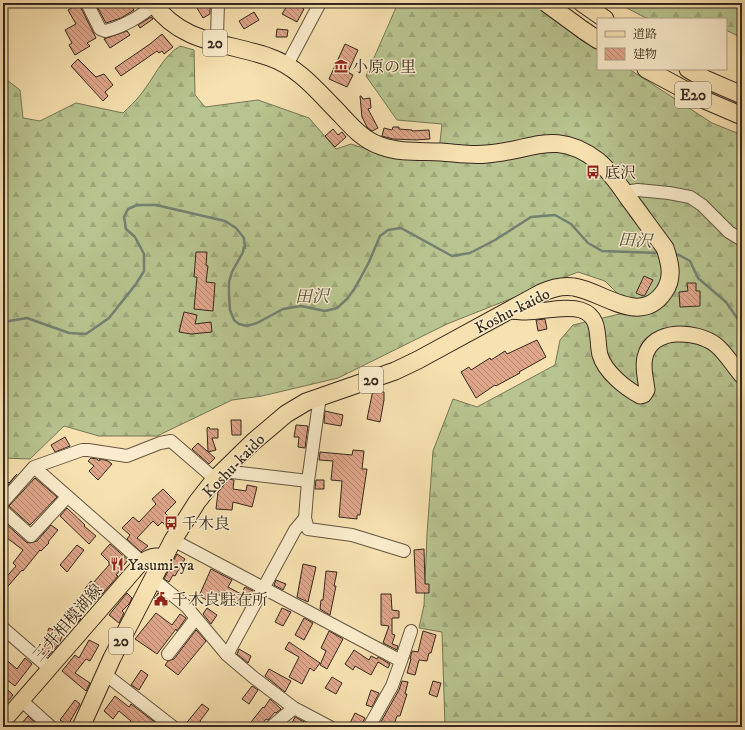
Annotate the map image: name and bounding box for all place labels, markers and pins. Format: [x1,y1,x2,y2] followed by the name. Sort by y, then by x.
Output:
[352,57,416,77] place label: 小原の里
[333,58,349,74] museum icon: 小原の里
[604,163,636,183] place label: 底沢
[585,164,601,180] bus stop icon: 底沢
[182,514,230,534] place label: 千木良
[163,515,179,531] bus stop icon: 千木良
[128,555,194,575] place label: Yasumi-ya
[109,556,125,572] restaurant icon: Yasumi-ya
[172,590,268,610] place label: 千木良駐在所
[153,591,169,607] public building icon: 千木良駐在所

